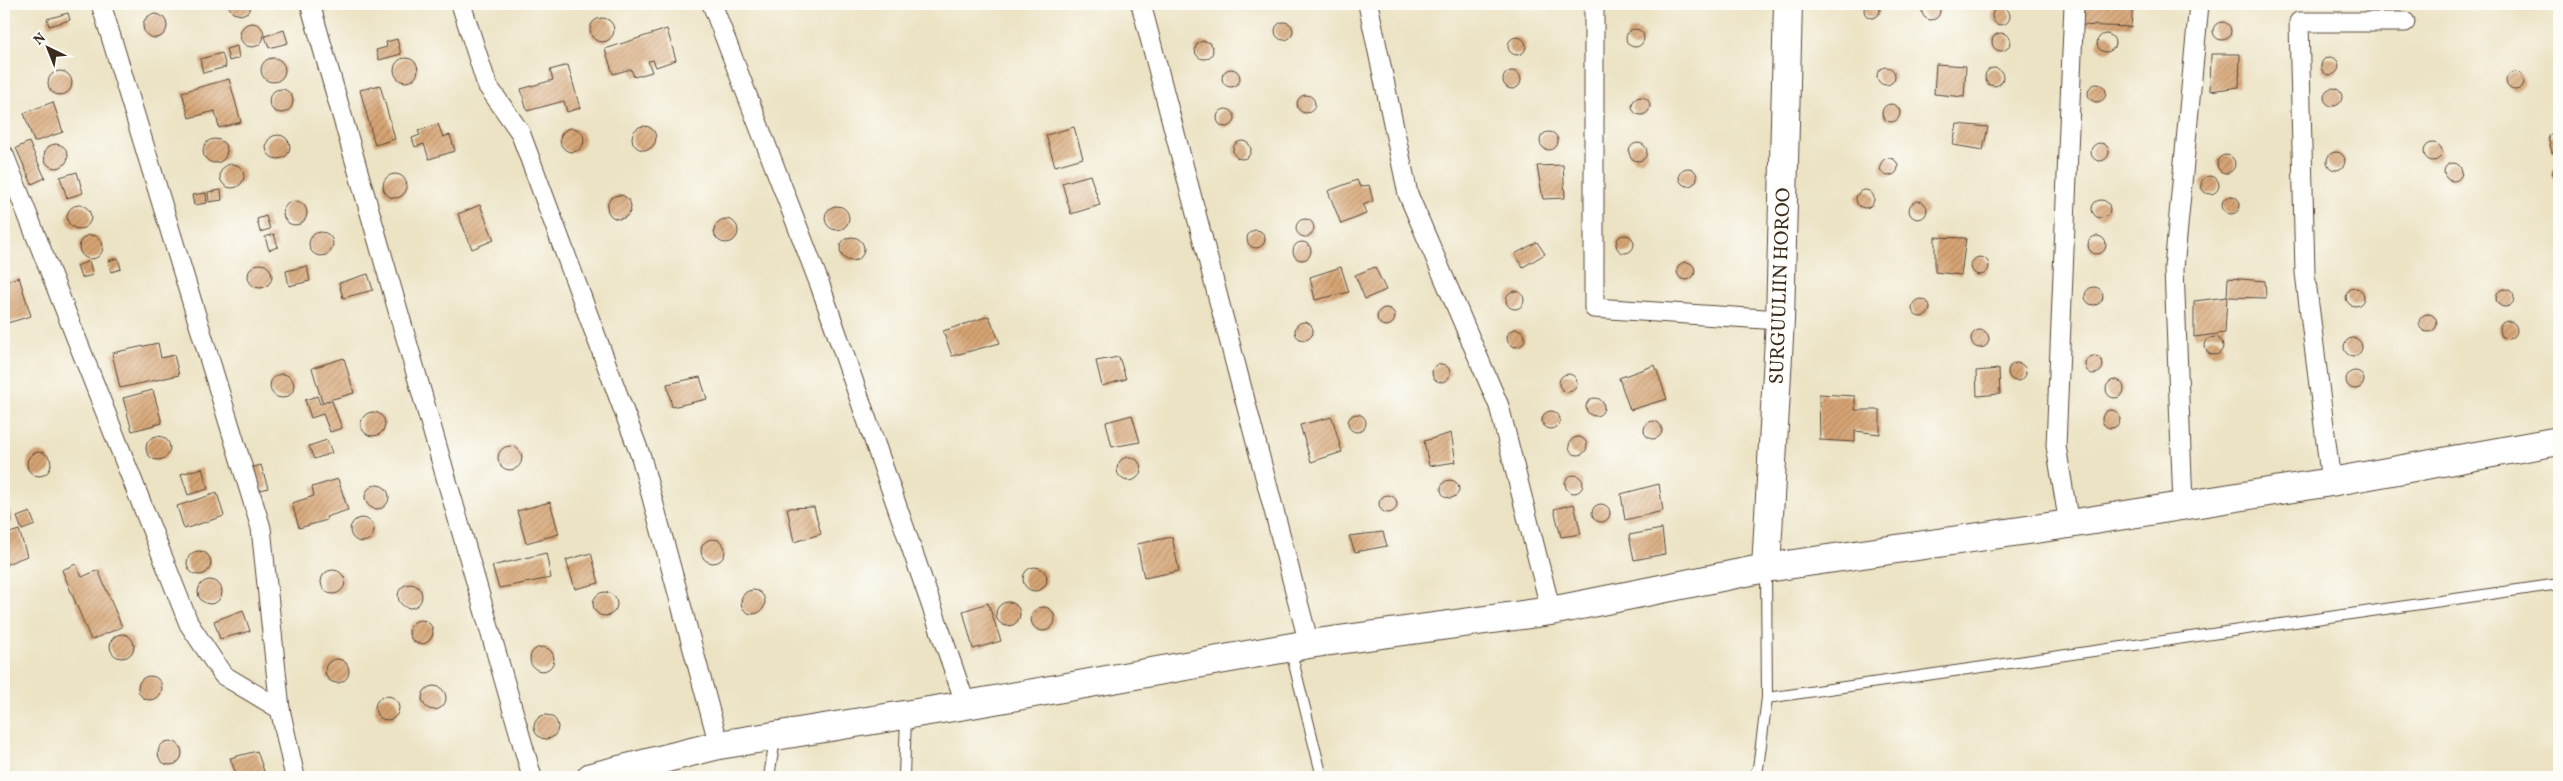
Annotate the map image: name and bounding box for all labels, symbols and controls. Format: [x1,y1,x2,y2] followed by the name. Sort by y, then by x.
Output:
[22,22,72,72] north arrow
[30,29,50,50] text: N
[1764,187,1798,385] street label: SURGUULIIN HOROO

